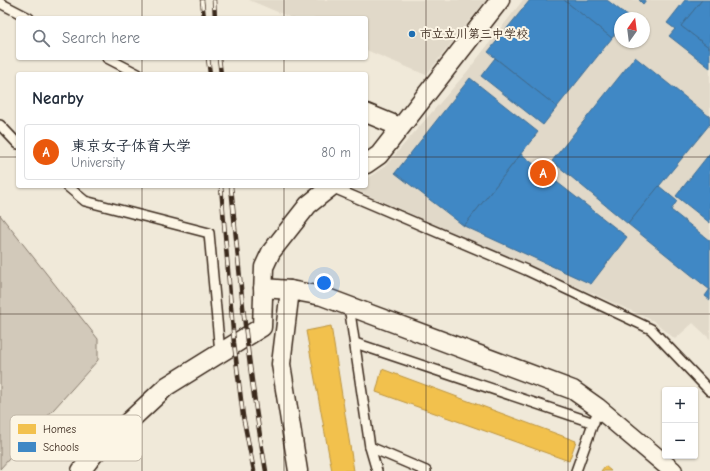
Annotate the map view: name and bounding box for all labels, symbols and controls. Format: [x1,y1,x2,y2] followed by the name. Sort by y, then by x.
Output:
[614,12,650,48] north arrow
[16,16,368,60] search box
[30,27,52,49] icon: search
[420,27,528,41] place label: 市立立川第三中学校
[62,29,140,47] text: Search here
[407,29,417,39] marker: 市立立川第三中学校
[32,89,83,108] text: Nearby
[71,137,191,155] text: 東京女子体育大学
[42,145,50,160] text: A
[321,145,351,160] text: 80 m
[71,155,125,170] text: University
[530,158,556,188] pin: A
[314,273,334,293] your location
[662,387,698,459] map controls
[662,387,698,423] button: +
[10,415,142,461] legend
[43,423,76,436] text: Homes
[662,423,698,459] button: −
[43,441,79,454] text: Schools

